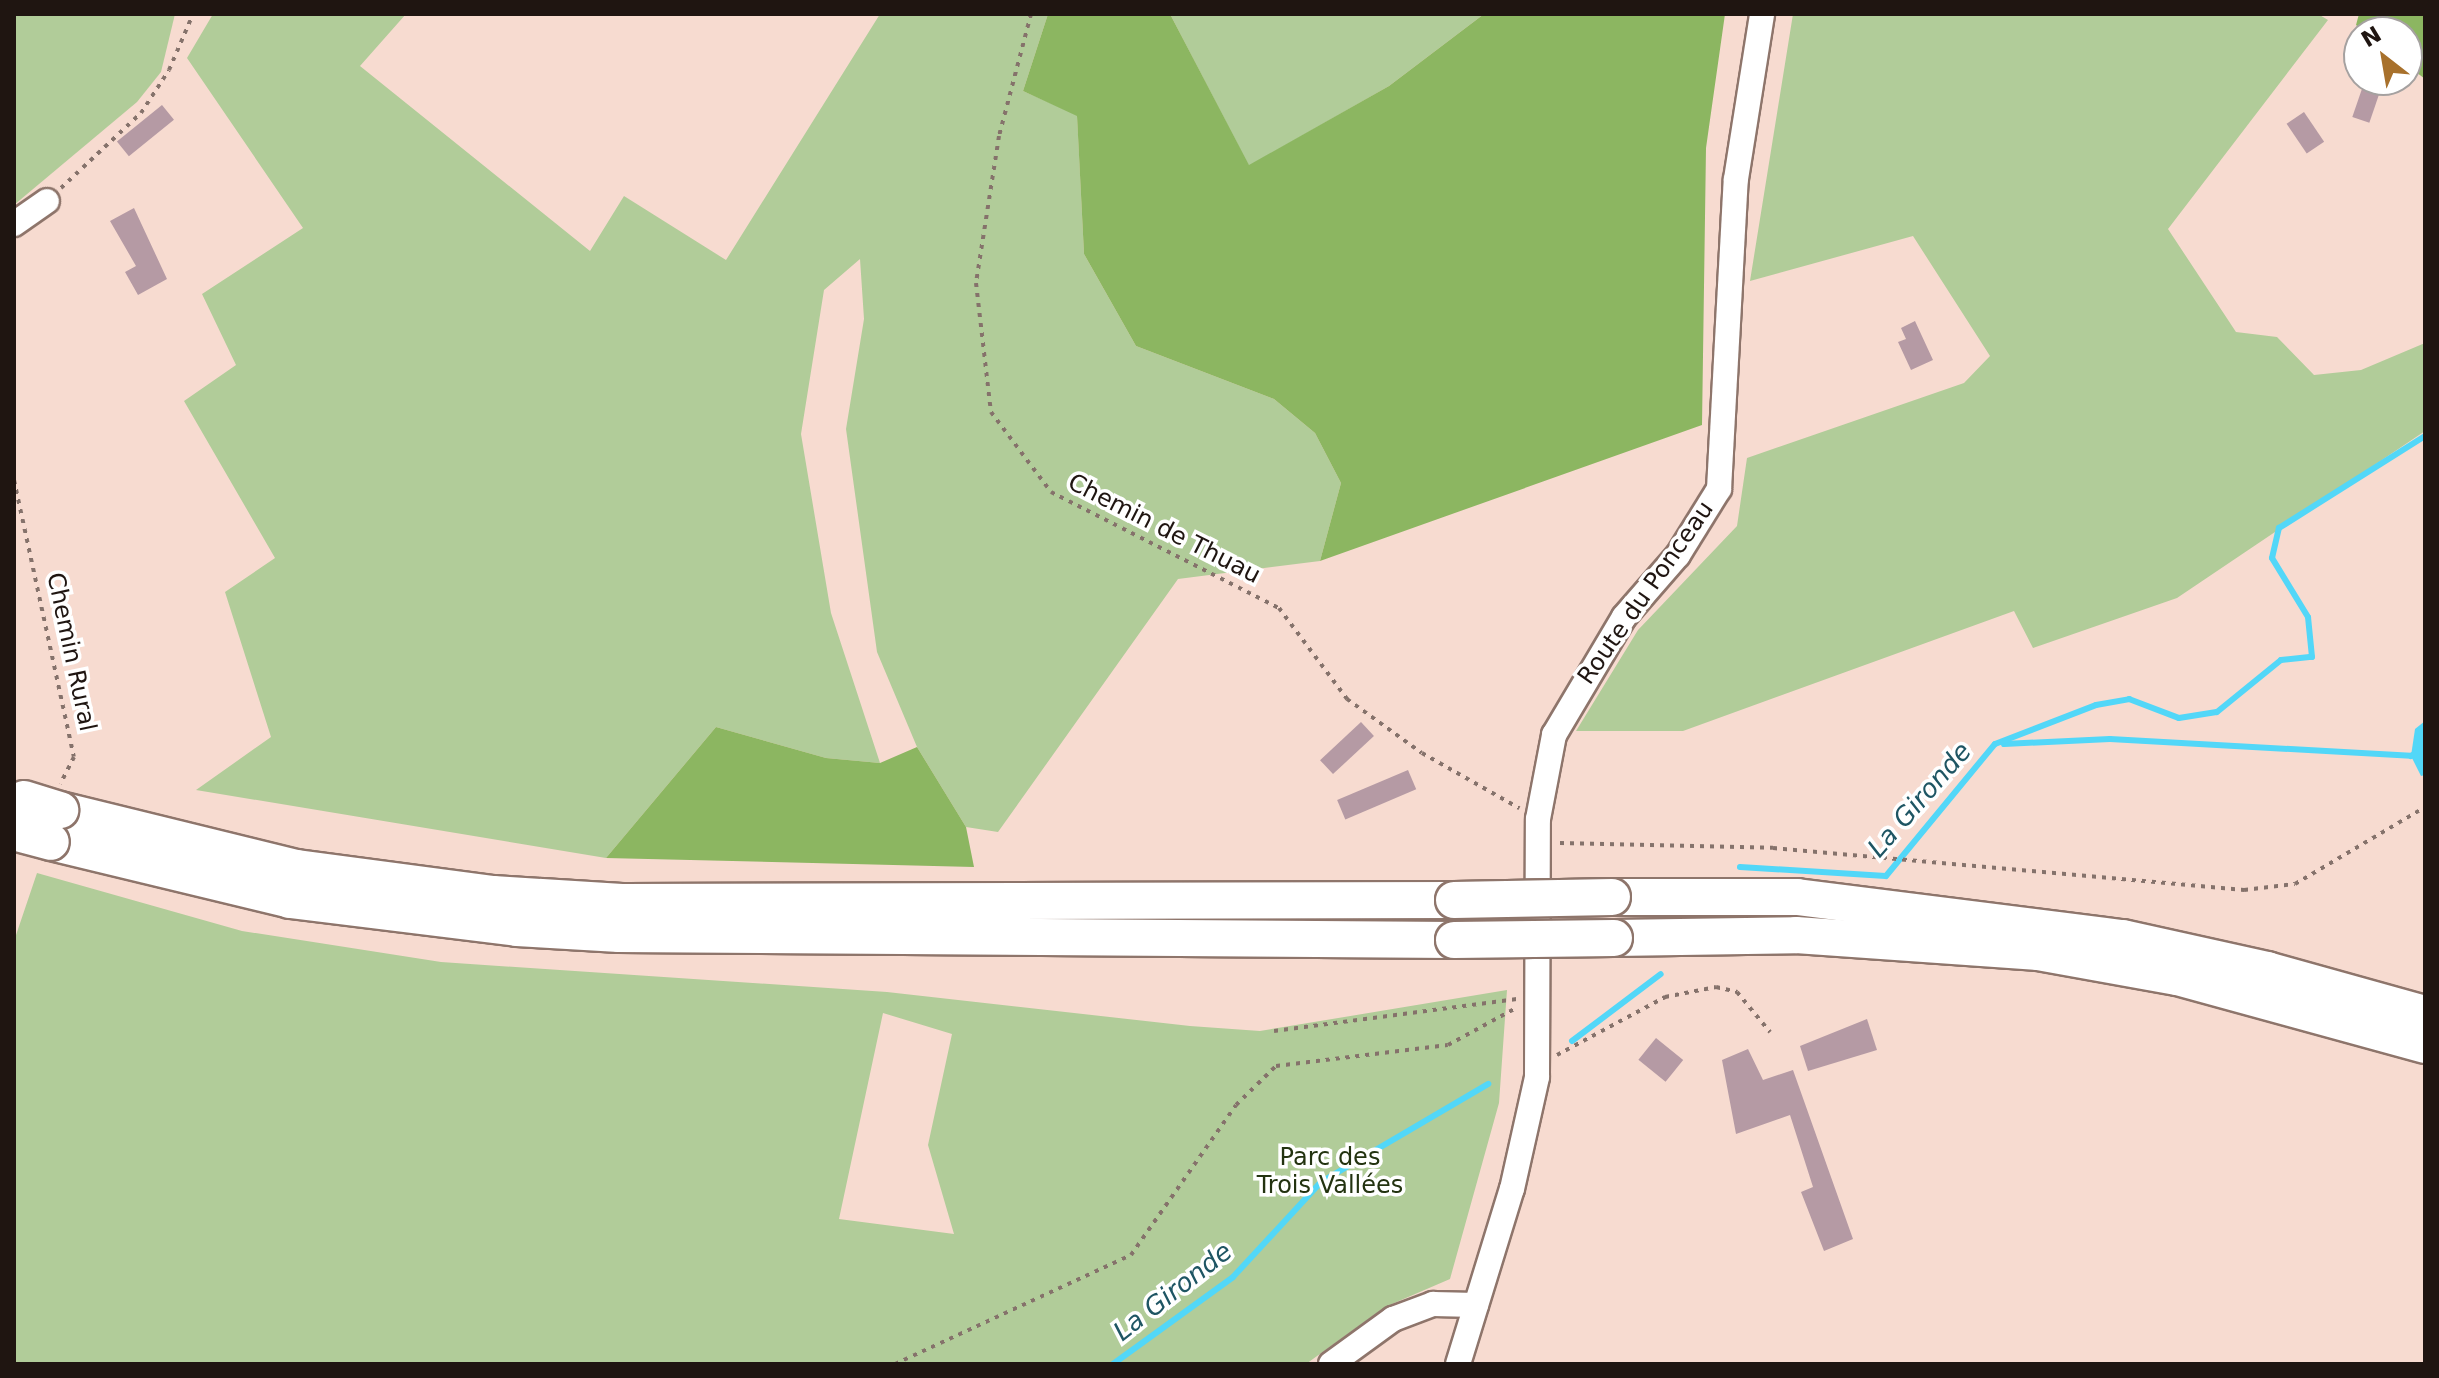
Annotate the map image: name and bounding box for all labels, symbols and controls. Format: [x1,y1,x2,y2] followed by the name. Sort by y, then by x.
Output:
[2343,16,2423,96] north arrow
[2357,21,2386,52] text: N
[1063,468,1265,590] street label: Chemin de Thuau
[1572,496,1720,690] street label: Route du Ponceau
[40,570,102,734] street label: Chemin Rural
[1862,736,1978,864] water label: La Gironde
[1257,1144,1403,1200] park label: Parc des Trois Vallées
[1108,1236,1238,1348] water label: La Gironde

